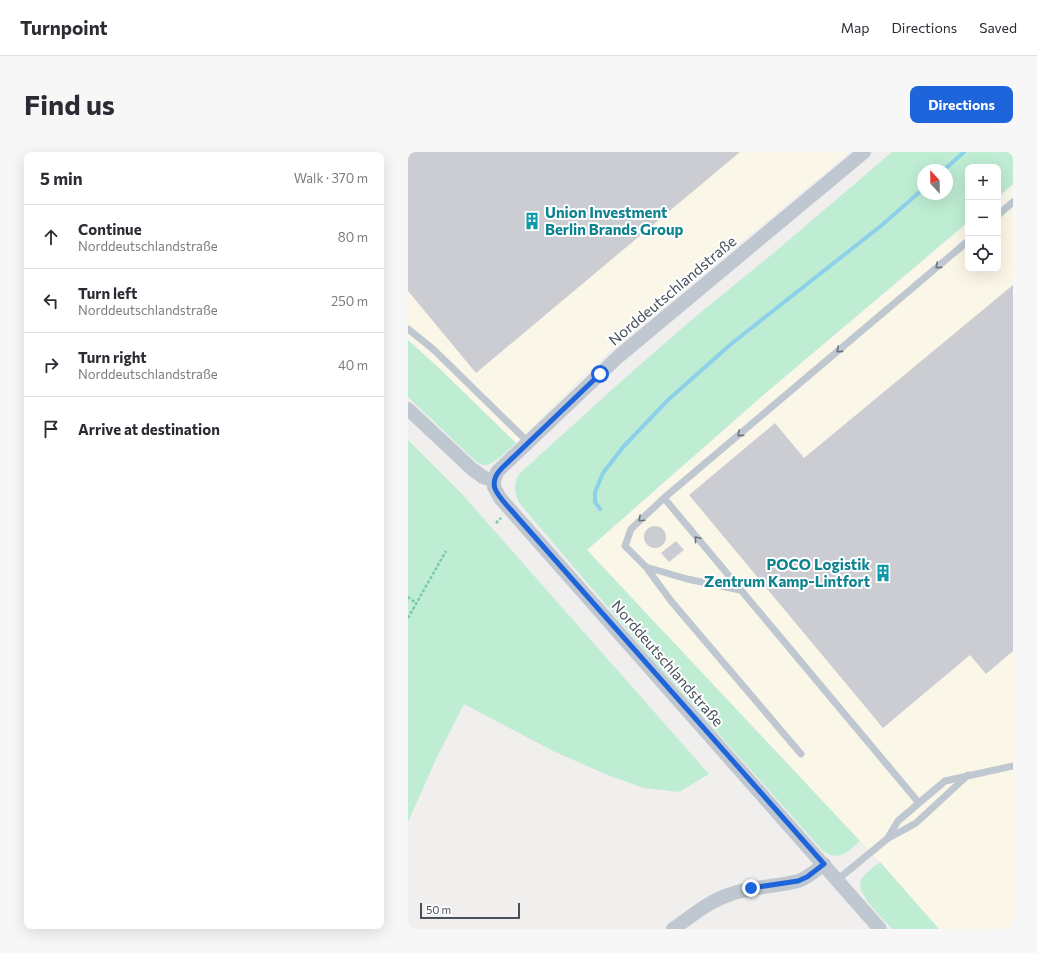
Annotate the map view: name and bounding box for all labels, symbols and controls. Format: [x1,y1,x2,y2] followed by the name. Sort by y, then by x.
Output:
[20,16,108,39] text: Turnpoint
[841,19,870,36] text: Map
[892,19,957,36] text: Directions
[979,19,1017,36] text: Saved
[910,86,1013,123] button: Directions
[24,87,115,121] text: Find us
[917,164,953,200] north arrow
[965,164,1001,272] map controls
[965,164,1001,200] button: +
[40,168,83,189] text: 5 min
[294,170,368,186] text: Walk · 370 m
[965,200,1001,236] button: −
[545,203,683,238] place label: Union Investment Berlin Brands Group
[522,211,542,231] building icon: Union Investment Berlin Brands Group
[78,220,142,238] text: Continue
[40,226,62,248] icon: ahead
[338,229,368,245] text: 80 m
[604,231,740,349] street label: Norddeutschlandstraße
[965,236,1001,272] button: locate
[78,238,218,254] text: Norddeutschlandstraße
[936,261,943,268] one-way arrow
[78,284,137,302] text: Turn left
[40,290,62,312] icon: left
[331,293,368,309] text: 250 m
[78,302,218,318] text: Norddeutschlandstraße
[837,346,844,353] one-way arrow
[78,348,147,366] text: Turn right
[40,354,62,376] icon: right
[338,357,368,373] text: 40 m
[591,365,609,383] route start
[78,366,218,382] text: Norddeutschlandstraße
[40,418,62,440] icon: arrive
[78,420,220,438] text: Arrive at destination
[737,429,744,436] one-way arrow
[638,514,646,522] one-way arrow
[695,536,702,543] one-way arrow
[704,555,870,590] place label: POCO Logistik Zentrum Kamp-Lintfort
[873,563,893,583] building icon: POCO Logistik Zentrum Kamp-Lintfort
[608,596,728,730] street label: Norddeutschlandstraße
[742,879,760,897] route end
[420,901,520,920] scale bar
[426,903,451,916] text: 50 m

